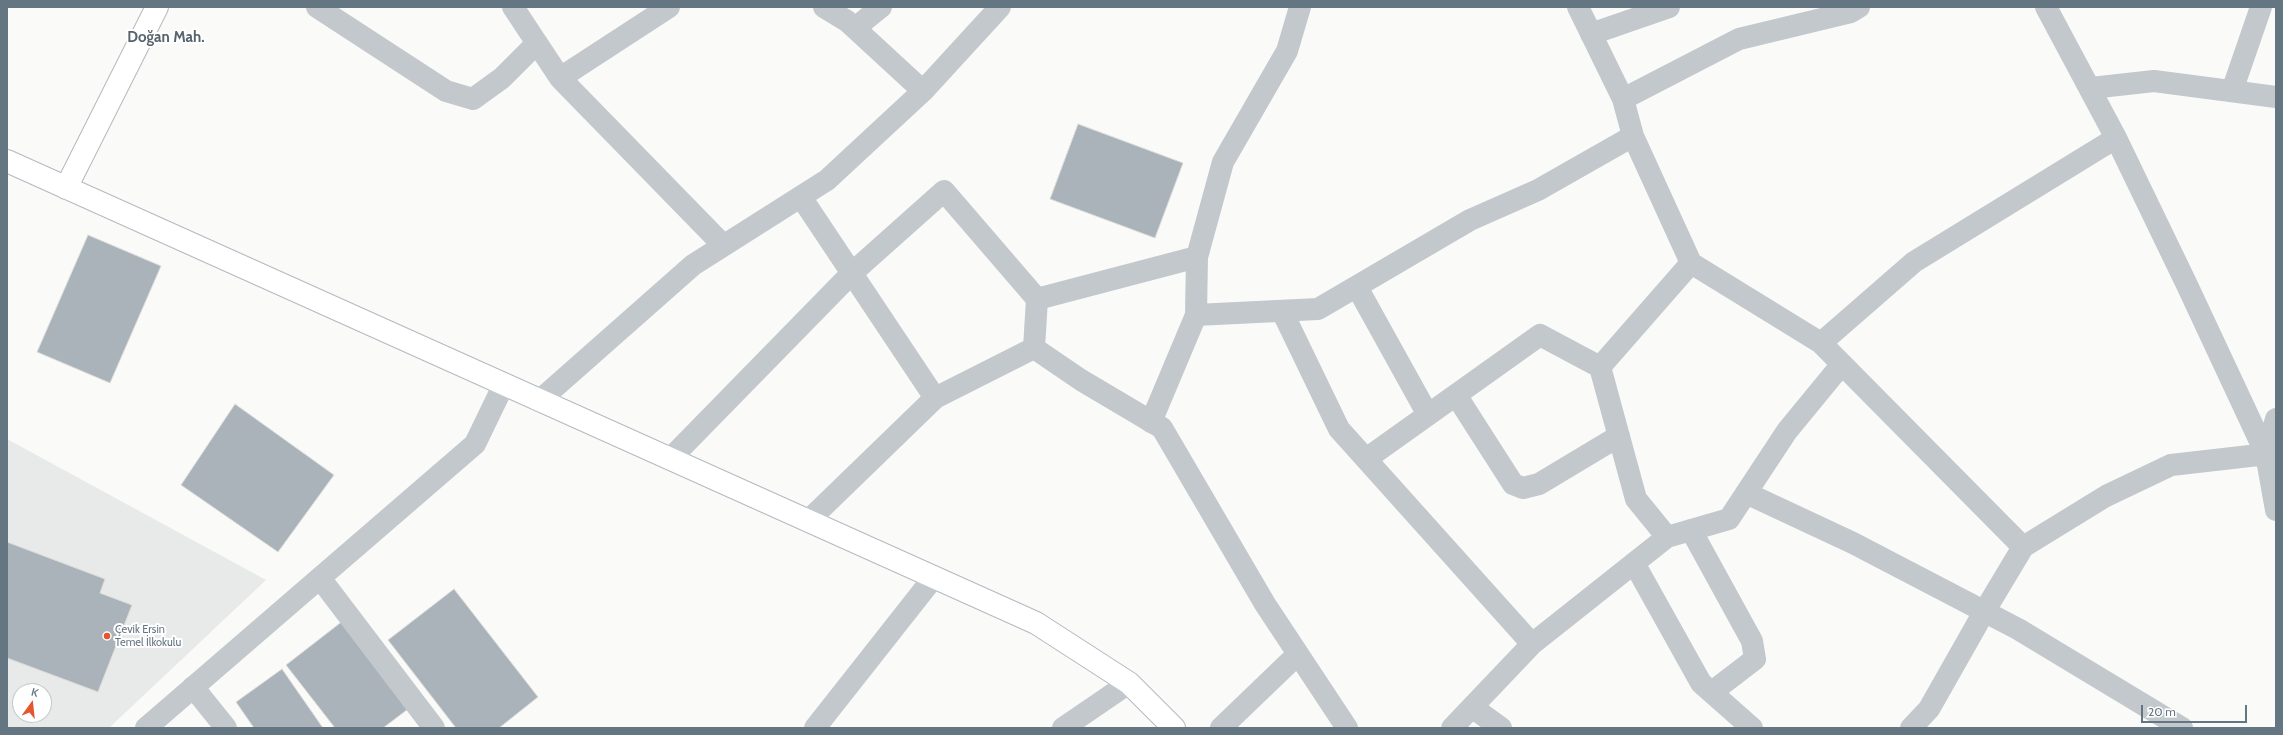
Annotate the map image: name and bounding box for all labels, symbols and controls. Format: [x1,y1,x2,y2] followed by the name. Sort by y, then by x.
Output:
[127,29,205,47] district label: Doğan Mah.
[115,623,181,649] place label: Çevik Ersin Temel İlkokulu
[102,631,112,641] marker: Çevik Ersin Temel İlkokulu
[12,683,52,723] north arrow
[30,685,40,700] text: K
[2143,697,2249,723] scale bar
[2148,704,2176,719] text: 20 m

